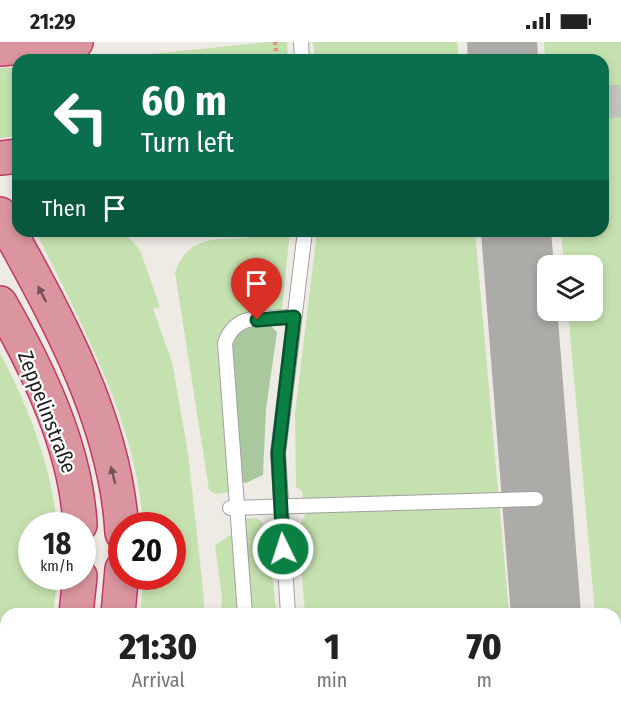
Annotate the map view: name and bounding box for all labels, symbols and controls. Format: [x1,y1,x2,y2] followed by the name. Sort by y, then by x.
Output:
[30,8,76,35] text: 21:29
[141,76,227,126] text: 60 m
[42,78,120,156] icon: left
[141,127,234,159] text: Turn left
[98,192,131,225] icon: arrive
[42,195,86,222] text: Then
[537,255,603,321] map controls
[537,255,603,321] button: layers
[231,258,282,320] pin
[240,267,273,300] icon: arrive
[38,286,47,303] one-way arrow
[12,347,82,477] street label: Zeppelinstraße
[108,466,118,484] one-way arrow
[108,512,186,590] speed limit sign: 20
[251,517,315,581] position arrow
[43,526,71,562] text: 18
[40,557,74,575] text: km/h
[119,625,197,669] text: 21:30
[324,625,340,669] text: 1
[467,625,502,669] text: 70
[132,668,185,692] text: Arrival
[316,668,347,692] text: min
[476,668,492,692] text: m

